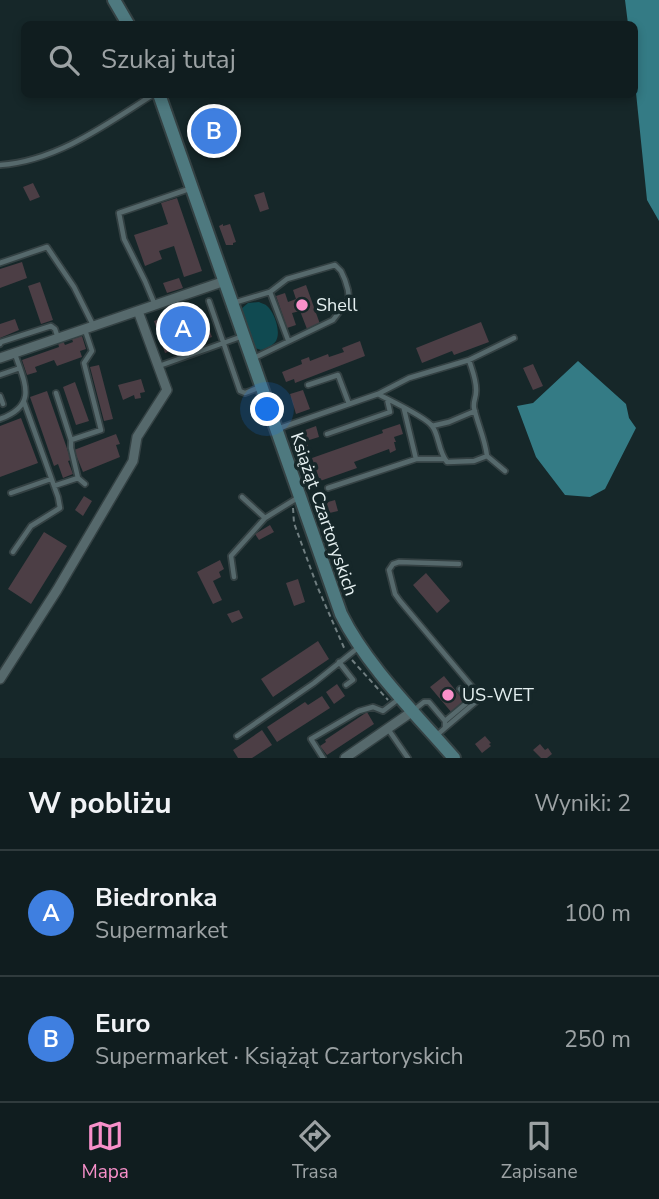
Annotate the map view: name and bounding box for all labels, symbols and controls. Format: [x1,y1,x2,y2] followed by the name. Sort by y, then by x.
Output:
[21,21,638,98] search box
[45,41,83,79] icon: search
[101,42,236,77] text: Szukaj tutaj
[191,105,237,157] pin: B
[316,293,358,317] place label: Shell
[294,297,310,313] marker: Shell
[160,303,206,355] pin: A
[250,392,284,426] your location
[285,429,363,599] street label: Książąt Czartoryskich
[462,683,534,707] place label: US-WET
[440,687,456,703] marker: US-WET
[28,783,172,824] text: W pobliżu
[534,788,631,819] text: Wyniki: 2
[95,880,217,915] text: Biedronka
[42,898,60,929] text: A
[564,898,631,929] text: 100 m
[95,915,228,946] text: Supermarket
[95,1006,151,1041] text: Euro
[43,1024,59,1055] text: B
[564,1024,631,1055] text: 250 m
[95,1041,464,1072] text: Supermarket · Książąt Czartoryskich
[81,1117,129,1185] tab: Mapa
[292,1117,338,1185] tab: Trasa
[501,1117,578,1185] tab: Zapisane

